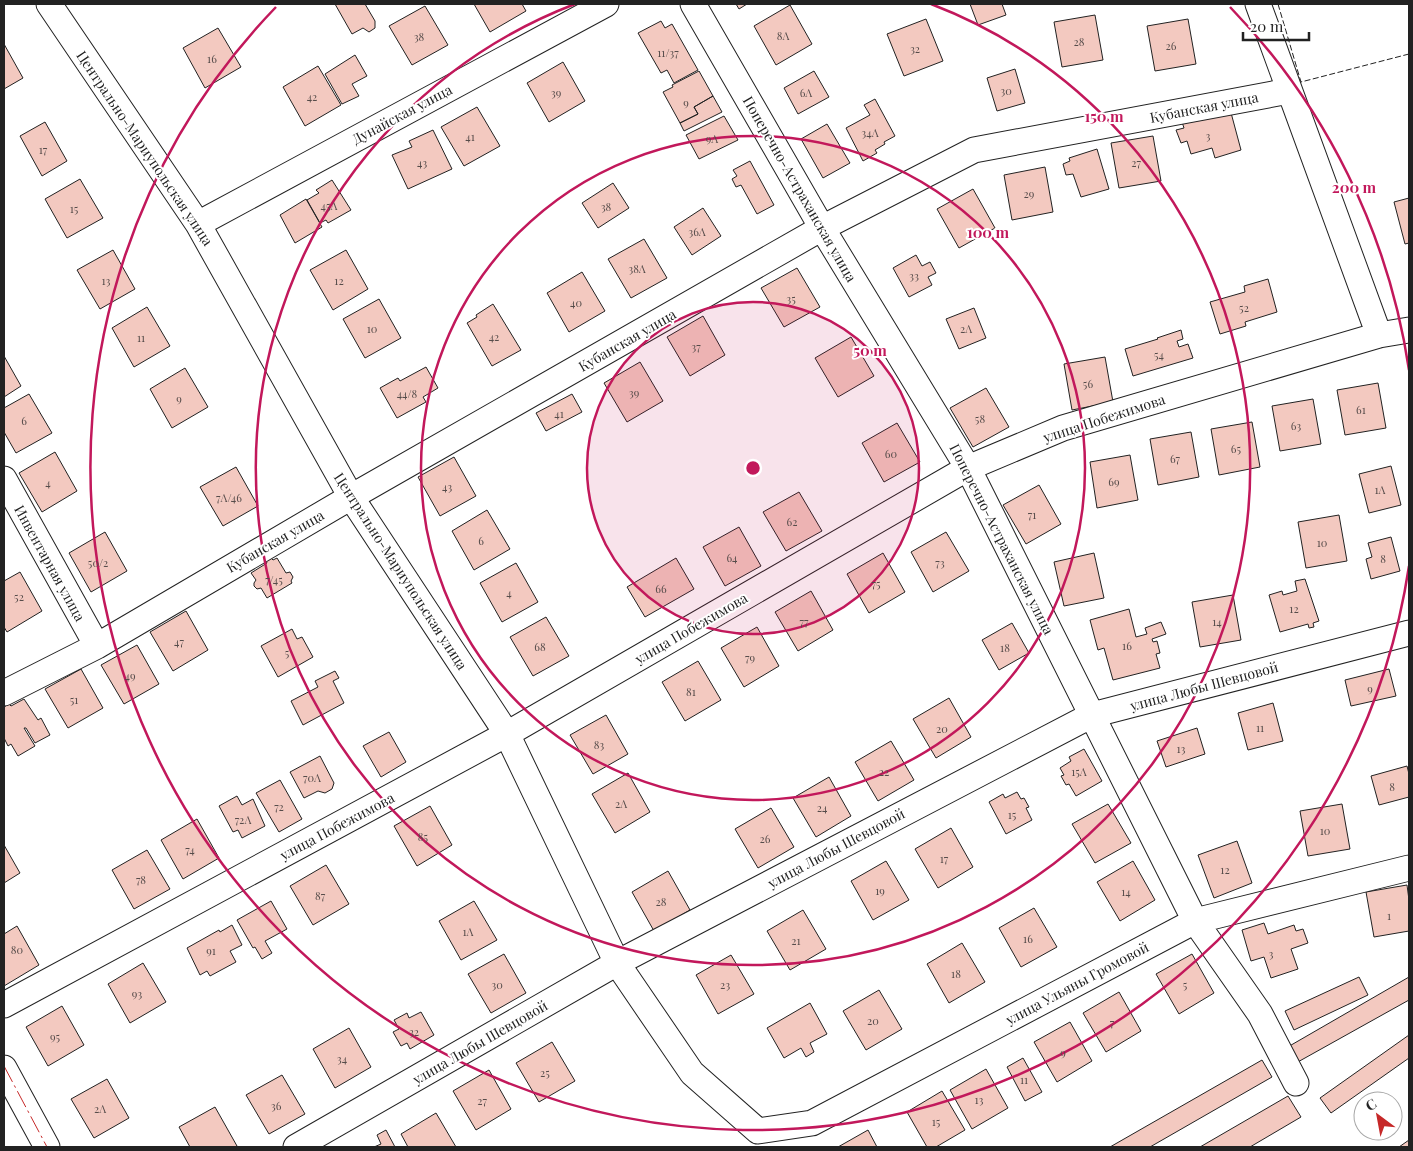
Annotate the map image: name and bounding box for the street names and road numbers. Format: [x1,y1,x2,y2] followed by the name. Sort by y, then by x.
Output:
[72,47,218,249] street label: Центрально-Мариупольская улица
[349,80,455,148] street label: Дунайская улица
[1148,87,1260,127] street label: Кубанская улица
[739,93,861,285] street label: Поперечно-Астраханская улица
[575,304,679,376] street label: Кубанская улица
[1040,389,1167,447] street label: улица Побежимова
[945,440,1059,638] street label: Поперечно-Астраханская улица
[330,469,472,673] street label: Центрально-Мариупольская улица
[10,502,90,624] street label: Инвентарная улица
[223,505,327,577] street label: Кубанская улица
[630,588,751,668] street label: улица Побежимова
[1127,657,1280,715] street label: улица Любы Шевцовой
[276,788,398,865] street label: улица Побежимова
[763,804,908,893] street label: улица Любы Шевцовой
[1001,937,1152,1029] street label: улица Ульяны Громовой
[408,995,551,1089] street label: улица Любы Шевцовой

